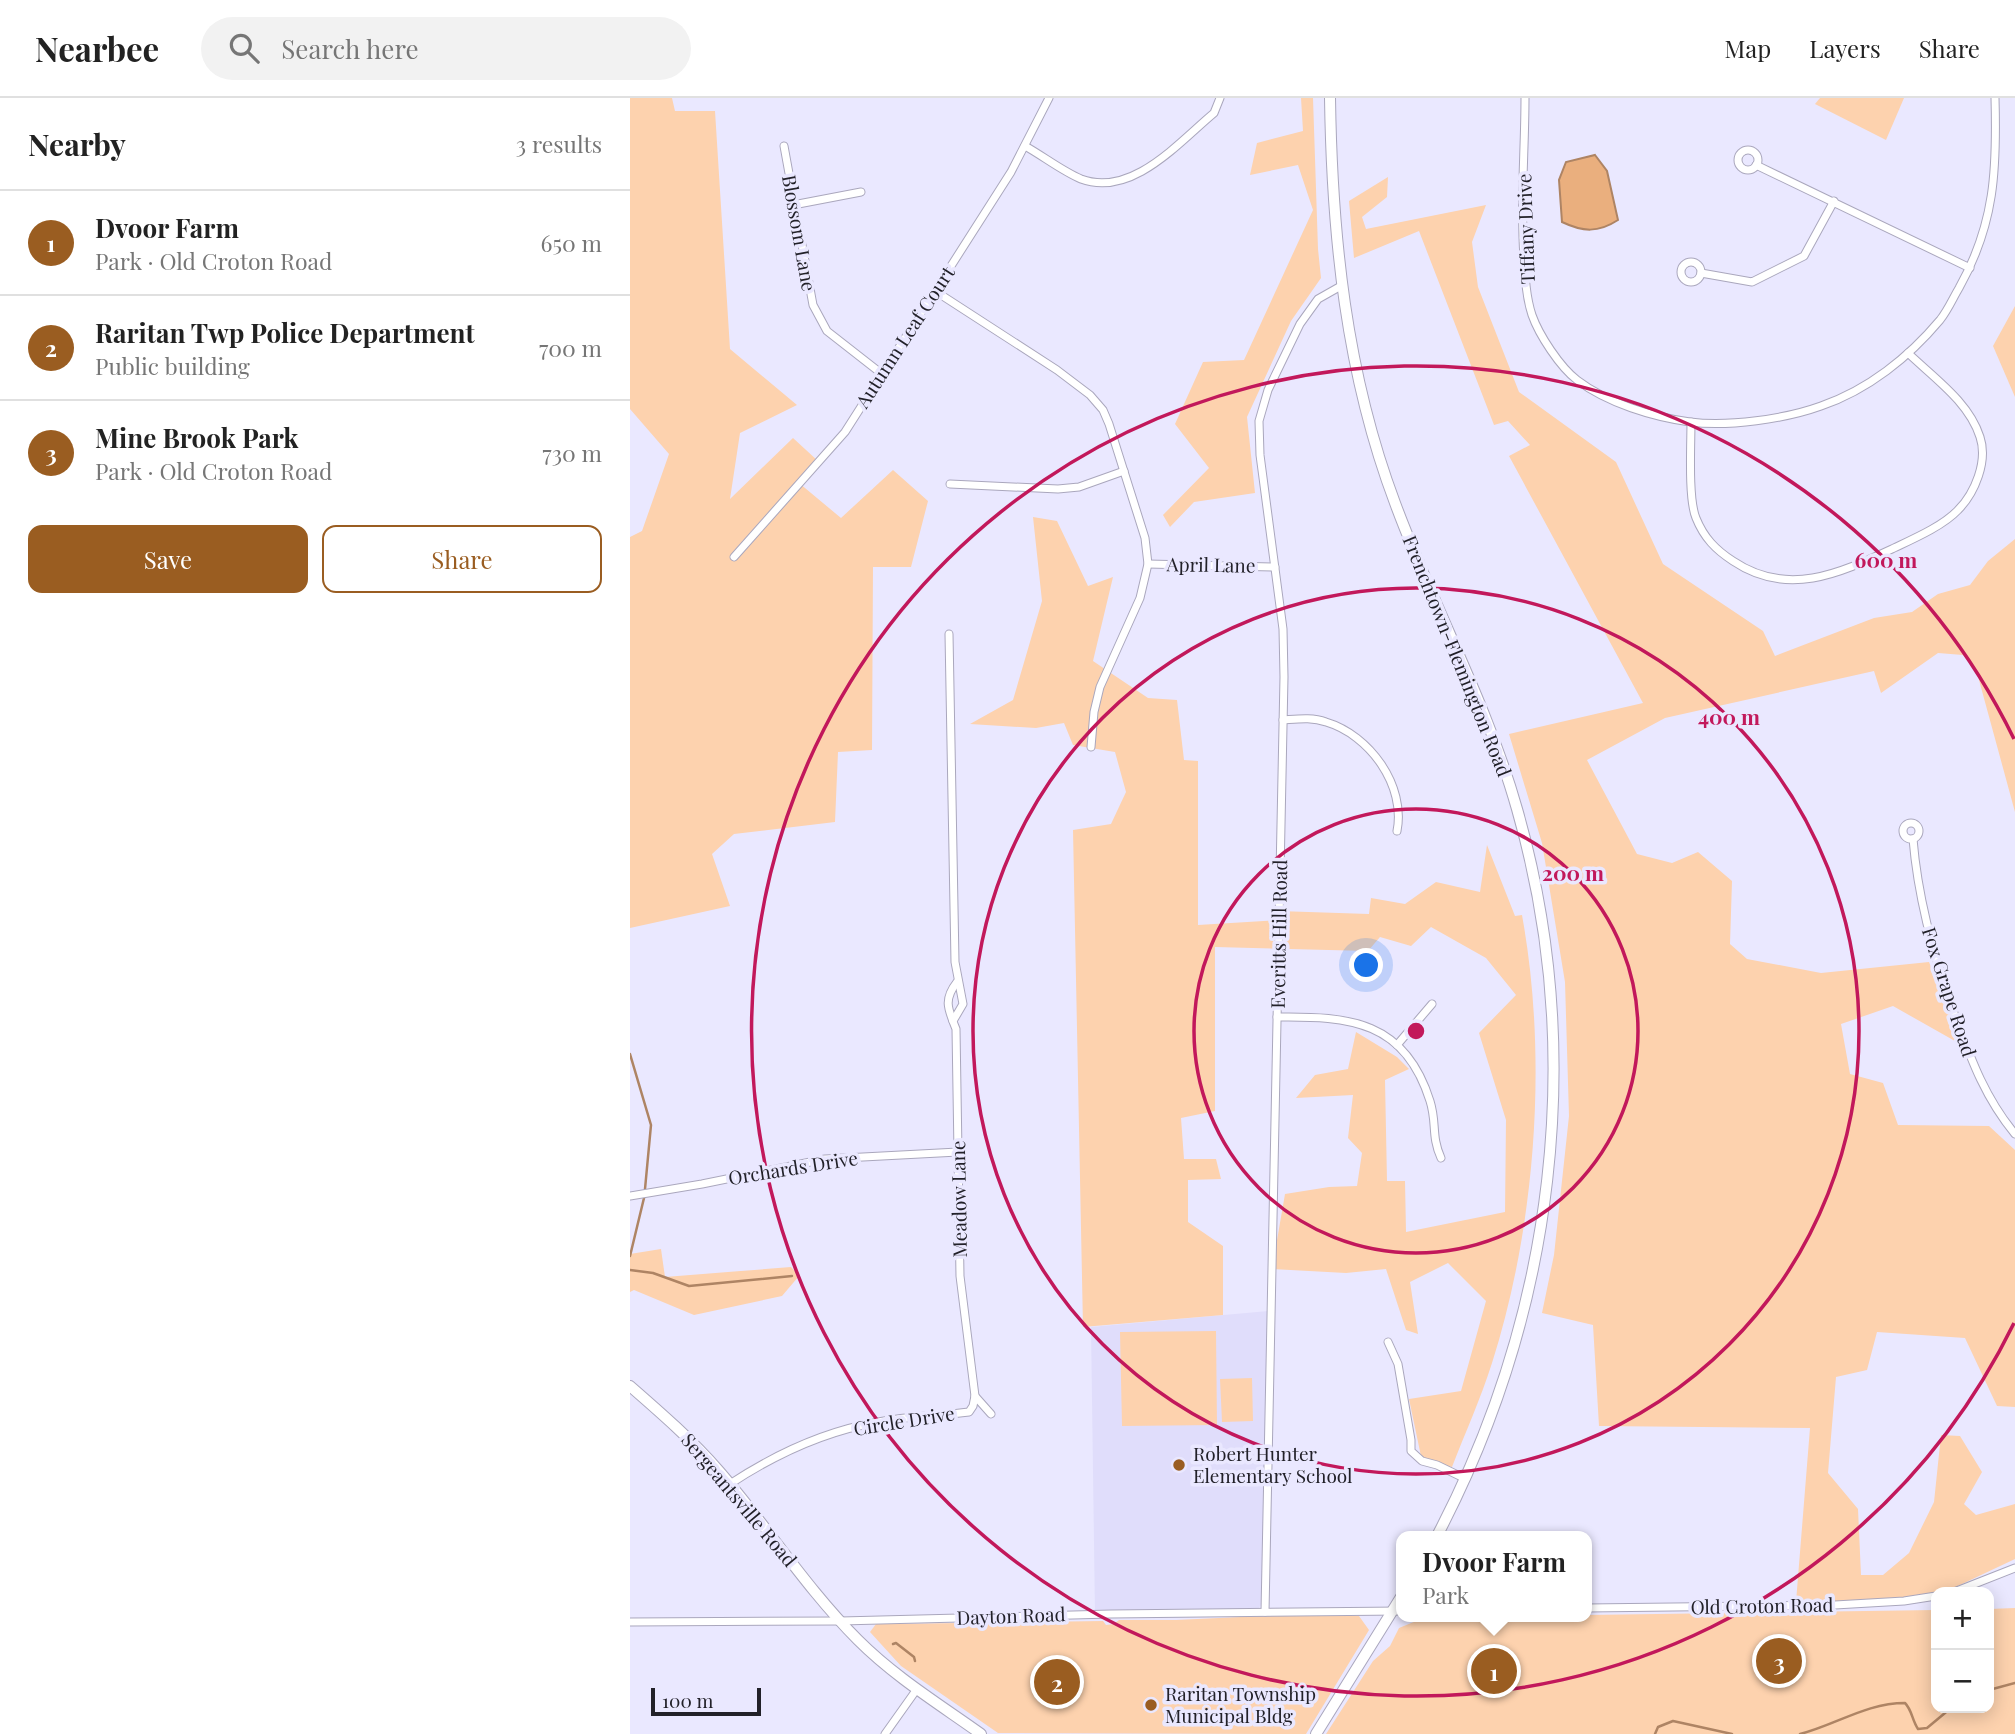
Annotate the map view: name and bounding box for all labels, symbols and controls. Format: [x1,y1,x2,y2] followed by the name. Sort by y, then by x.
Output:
[201,17,691,80] search box
[35,26,159,70] text: Nearbee
[225,29,263,67] icon: search
[281,31,419,66] text: Search here
[1725,32,1771,64] text: Map
[1809,32,1881,64] text: Layers
[1919,32,1980,64] text: Share
[28,124,126,164] text: Nearby
[516,128,602,159] text: 3 results
[777,173,823,293] street label: Blossom Lane
[1510,173,1540,285] street label: Tiffany Drive
[95,210,239,245] text: Dvoor Farm
[47,227,55,258] text: 1
[541,227,602,258] text: 650 m
[95,245,332,276] text: Park · Old Croton Road
[848,260,960,413] street label: Autumn Leaf Court
[95,315,475,350] text: Raritan Twp Police Department
[45,332,57,363] text: 2
[539,332,602,363] text: 700 m
[95,350,250,381] text: Public building
[95,420,298,455] text: Mine Brook Park
[45,437,57,468] text: 3
[542,437,602,468] text: 730 m
[95,455,332,486] text: Park · Old Croton Road
[28,525,308,593] button: Save
[322,525,602,593] button: Share
[1398,531,1518,780] street label: Frenchtown-Flemington Road
[1855,545,1917,573] text: 600 m
[1165,550,1256,578] street label: April Lane
[1698,702,1760,730] text: 400 m
[1542,858,1604,886] text: 200 m
[1264,859,1292,1009] street label: Everitts Hill Road
[1917,924,1983,1060] street label: Fox Grape Road
[1349,948,1383,982] your location
[1404,1019,1428,1043] centre of rings
[944,1140,972,1258] street label: Meadow Lane
[726,1144,860,1190] street label: Orchards Drive
[851,1399,956,1441] street label: Circle Drive
[676,1427,803,1572] street label: Sergeantsville Road
[1193,1440,1353,1488] place label: Robert Hunter Elementary School
[1171,1457,1187,1473] marker: Robert Hunter Elementary School
[1396,1531,1592,1622] popup
[1422,1544,1566,1579] text: Dvoor Farm
[1422,1579,1469,1610] text: Park
[1931,1587,1994,1713] map controls
[1931,1587,1994,1650] button: +
[1690,1591,1834,1619] street label: Old Croton Road
[956,1600,1066,1630] street label: Dayton Road
[1756,1635,1802,1687] pin: 3
[1471,1645,1517,1697] pin: 1
[1931,1650,1994,1713] button: −
[1034,1656,1080,1708] pin: 2
[1165,1680,1316,1728] place label: Raritan Township Municipal Bldg
[651,1685,761,1717] scale bar
[662,1687,713,1713] text: 100 m
[1143,1697,1159,1713] marker: Raritan Township Municipal Bldg

